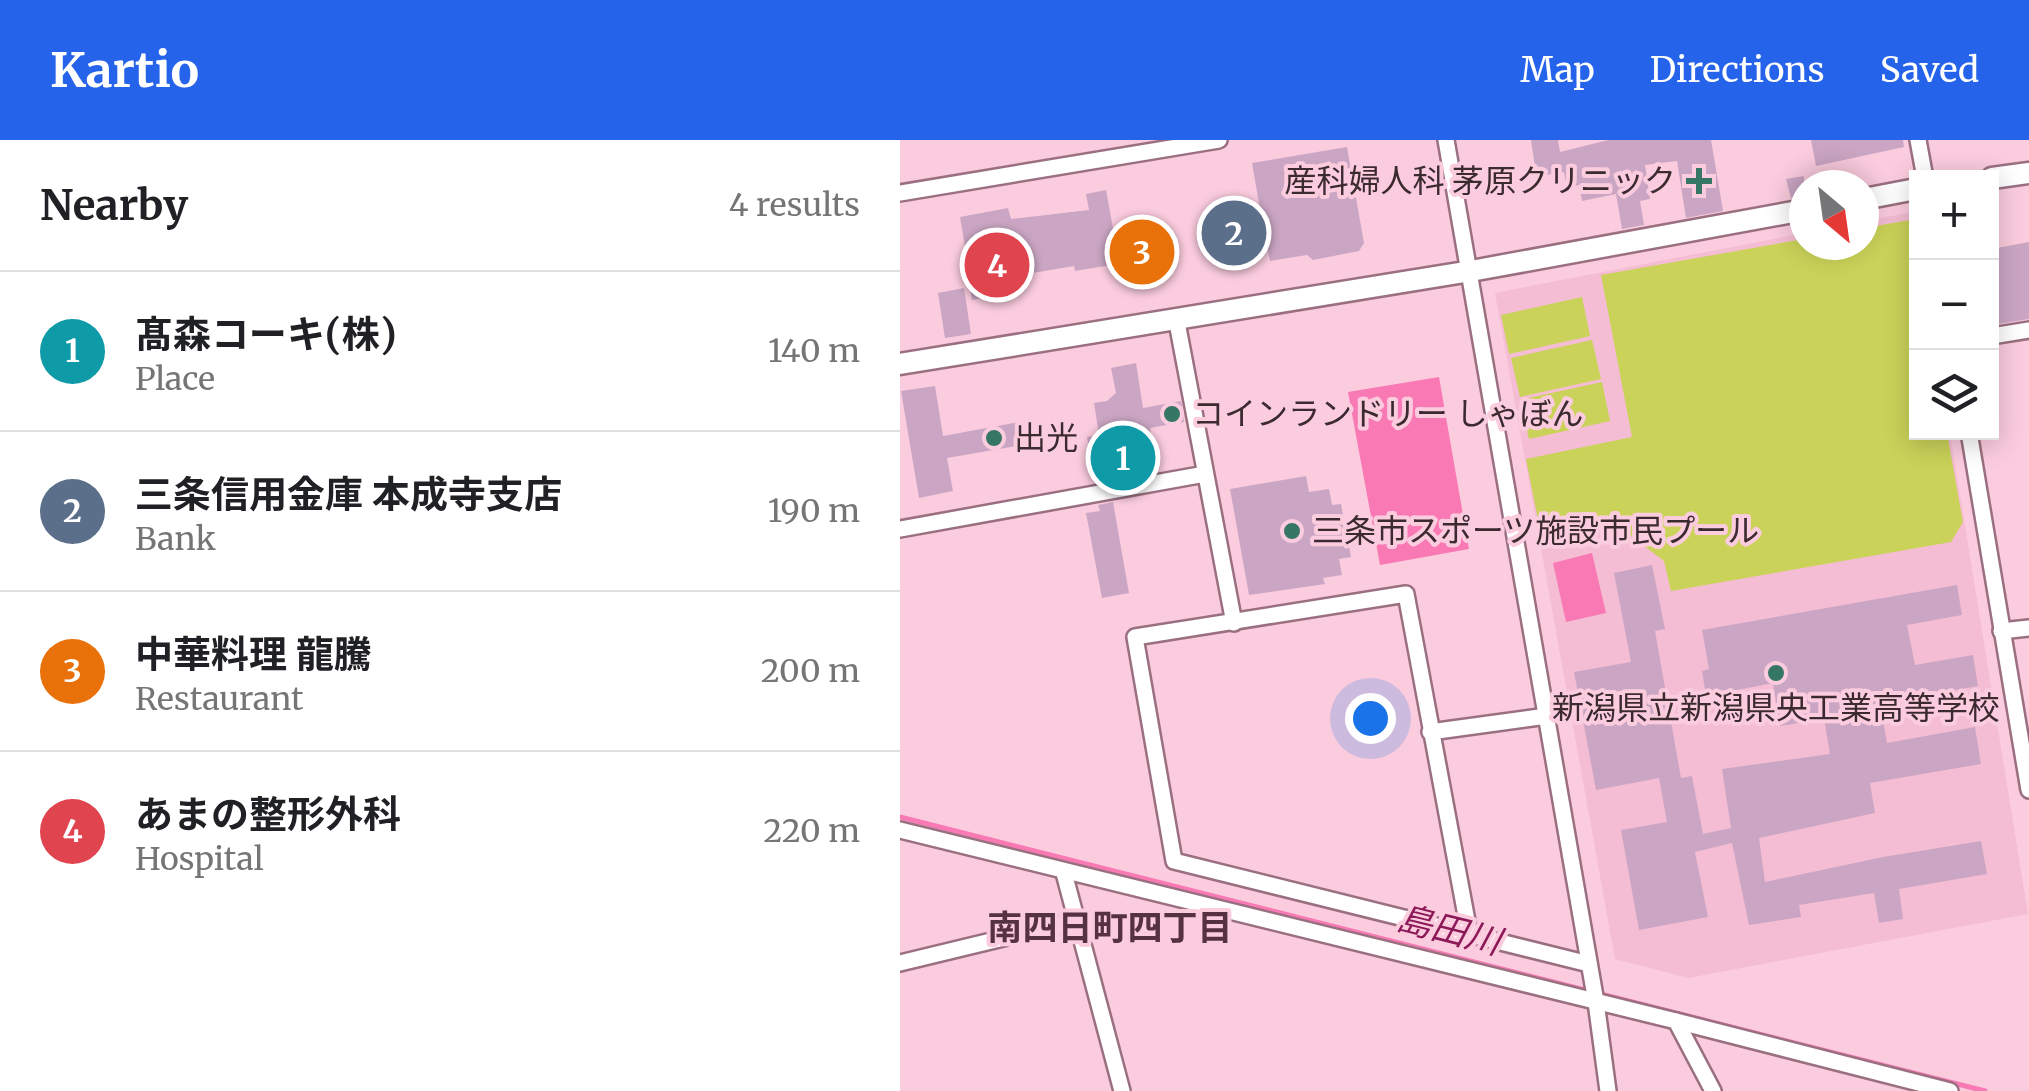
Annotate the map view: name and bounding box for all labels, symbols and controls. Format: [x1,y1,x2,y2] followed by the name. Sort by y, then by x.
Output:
[50,40,199,100] text: Kartio
[1520,48,1595,92] text: Map
[1650,48,1825,92] text: Directions
[1880,48,1979,92] text: Saved
[1284,161,1676,201] place label: 産科婦人科 茅原クリニック
[1686,168,1712,194] marker: 産科婦人科 茅原クリニック
[1789,170,1879,260] north arrow
[1909,170,1999,440] map controls
[1909,170,1999,260] button: +
[40,179,188,231] text: Nearby
[729,185,860,225] text: 4 results
[1202,196,1266,270] pin: 2
[1110,214,1174,290] pin: 3
[964,228,1030,302] pin: 4
[1909,260,1999,350] button: −
[135,311,397,358] text: 髙森コーキ(株)
[65,331,80,371] text: 1
[768,331,860,371] text: 140 m
[1909,350,1999,440] button: layers
[135,359,215,399] text: Place
[1192,394,1584,434] place label: コインランドリー しゃぼん
[1161,403,1183,425] marker: コインランドリー しゃぼん
[1014,418,1078,458] place label: 出光
[1090,420,1156,496] pin: 1
[983,427,1005,449] marker: 出光
[135,471,562,518] text: 三条信用金庫 本成寺支店
[63,491,82,531] text: 2
[768,491,860,531] text: 190 m
[1312,511,1759,551] place label: 三条市スポーツ施設市民プール
[135,519,216,559] text: Bank
[1281,520,1303,542] marker: 三条市スポーツ施設市民プール
[135,631,372,678] text: 中華料理 龍騰
[63,651,82,691] text: 3
[761,651,860,691] text: 200 m
[1765,662,1787,684] marker: 新潟県立新潟県央工業高等学校
[135,679,303,719] text: Restaurant
[1552,688,2000,728] place label: 新潟県立新潟県央工業高等学校
[1345,693,1396,744] your location
[135,791,401,838] text: あまの整形外科
[62,811,83,851] text: 4
[763,811,860,851] text: 220 m
[135,839,264,879] text: Hospital
[1393,896,1509,965] water label: 島田川
[987,906,1233,950] district label: 南四日町四丁目

